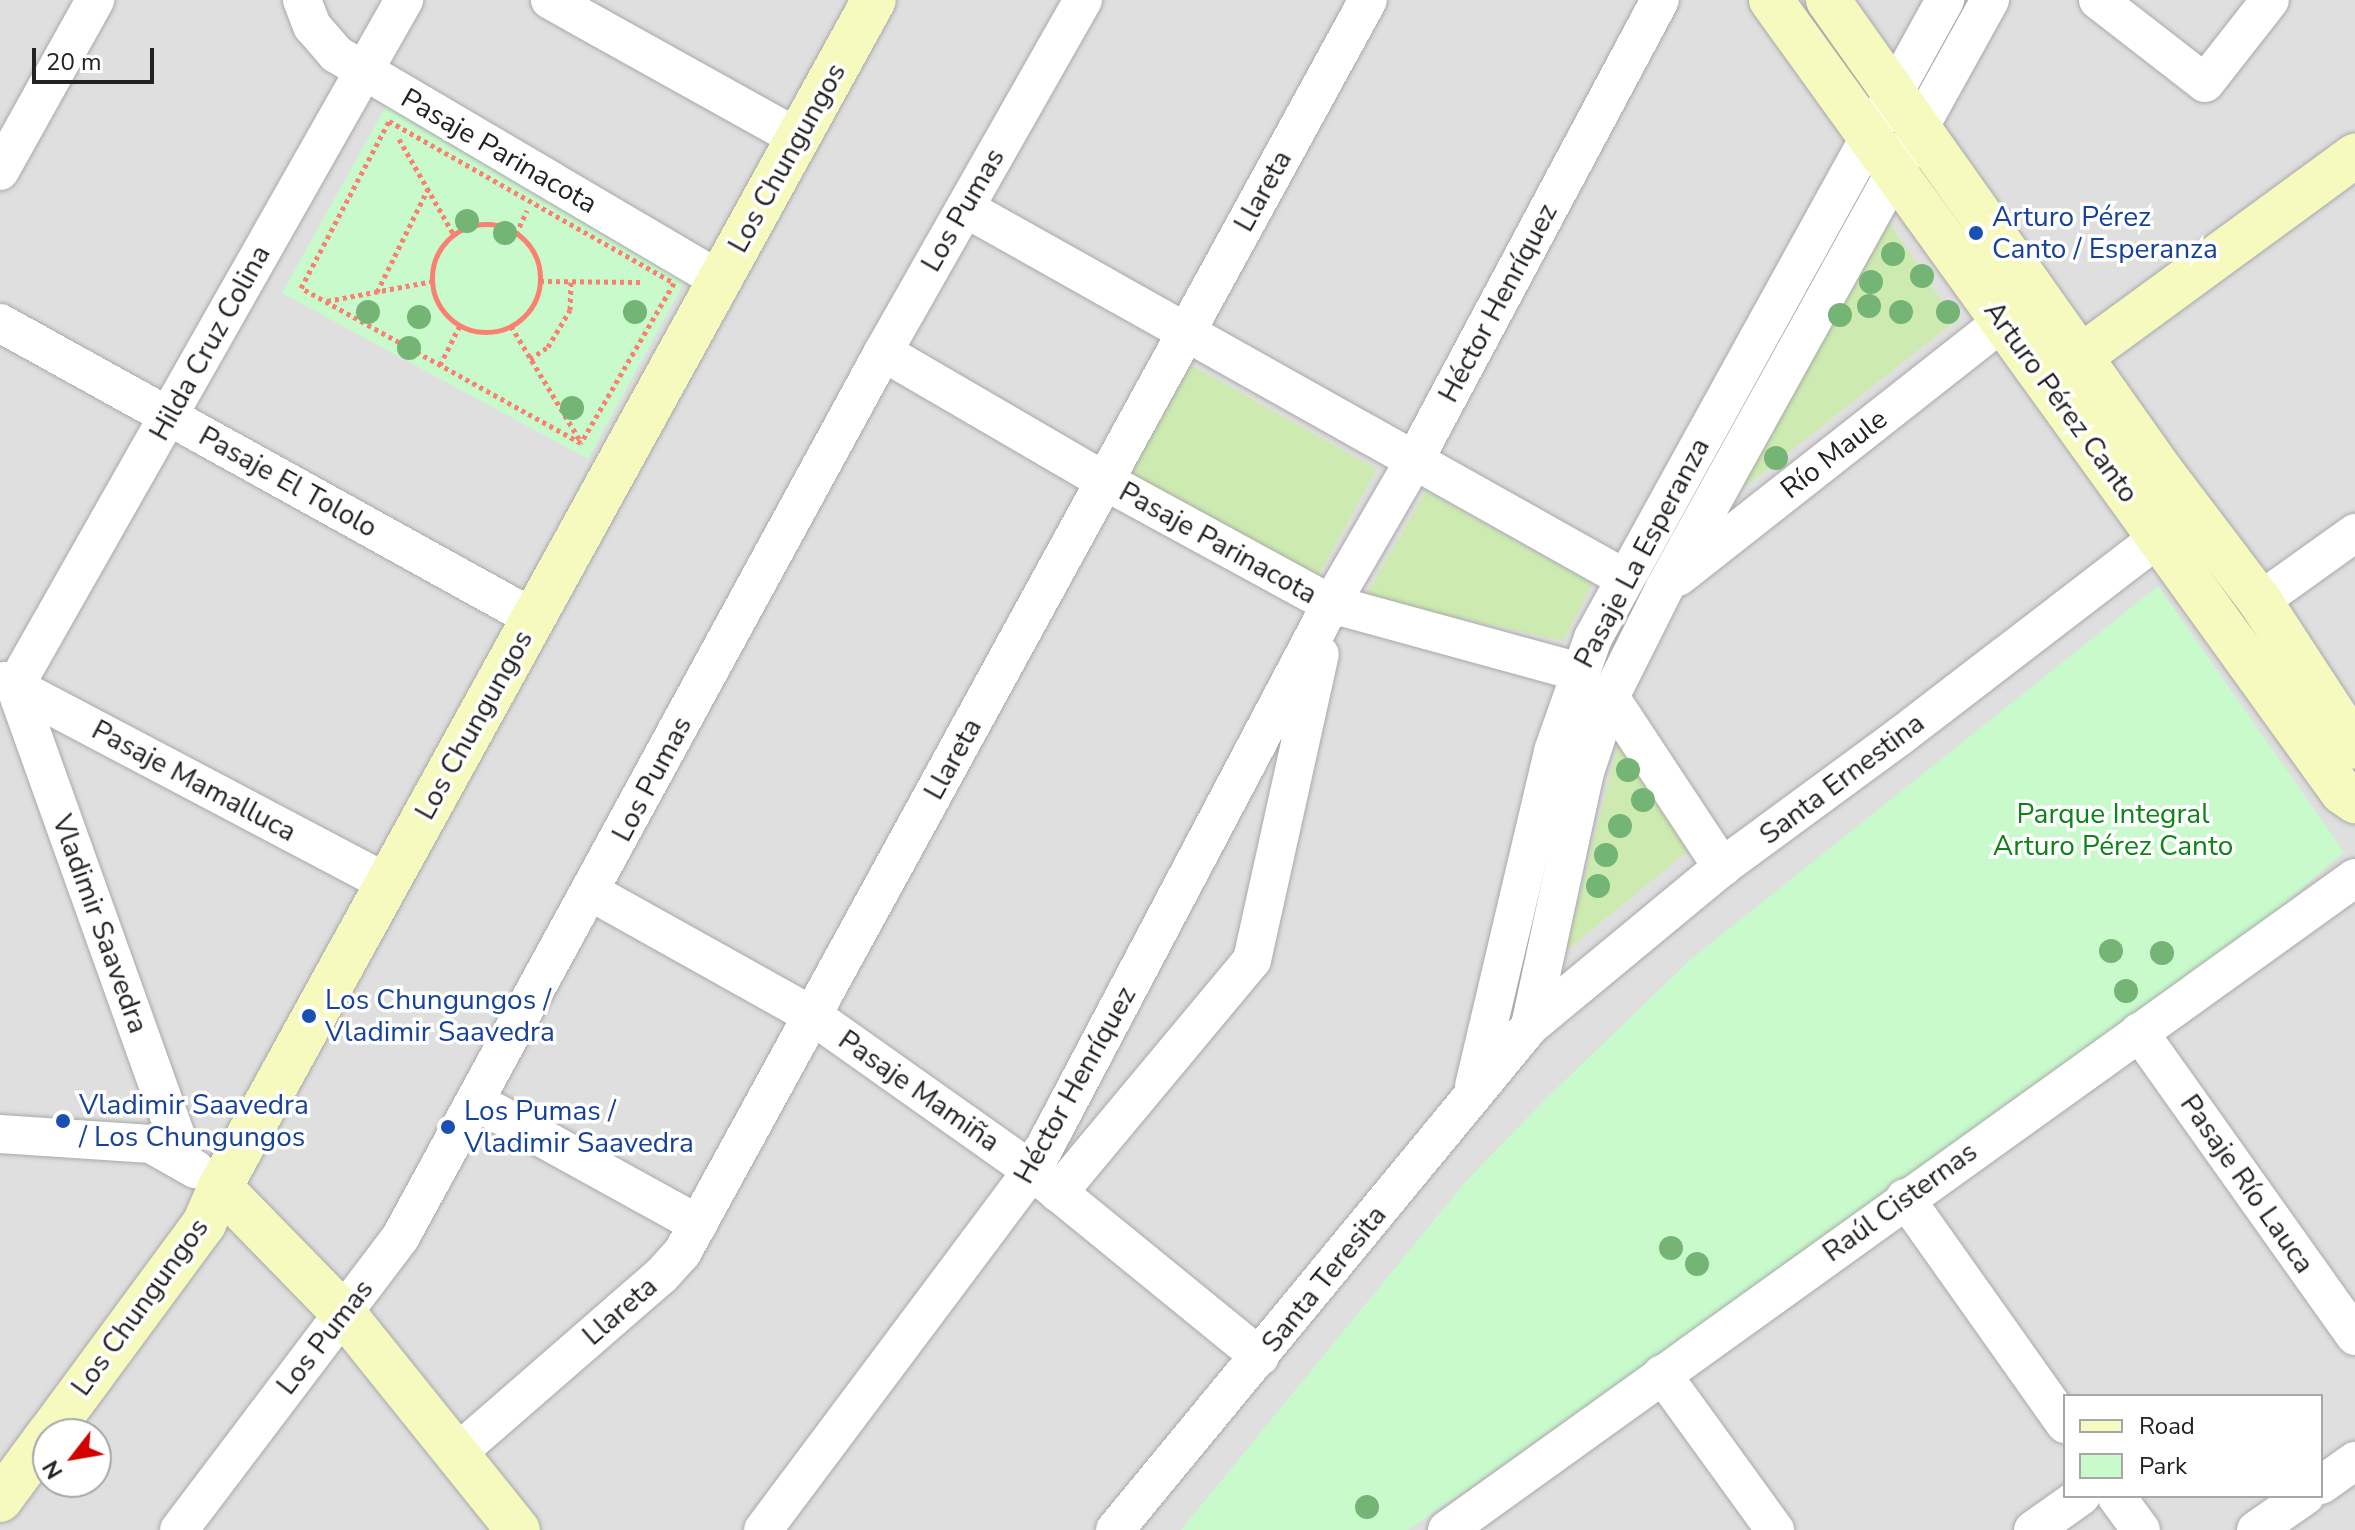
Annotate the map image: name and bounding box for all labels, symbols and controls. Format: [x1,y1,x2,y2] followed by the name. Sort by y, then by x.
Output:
[36,32,158,82] scale bar
[46,46,102,78] text: 20 m
[721,58,853,258] street label: Los Chungungos
[395,81,603,221] street label: Pasaje Parinacota
[914,142,1012,278] street label: Los Pumas
[1227,145,1299,237] street label: Llareta
[1432,198,1564,408] street label: Héctor Henríquez
[1992,200,2218,266] place label: Arturo Pérez Canto / Esperanza
[1967,224,1985,242] marker: Arturo Pérez Canto / Esperanza
[142,240,278,446] street label: Hilda Cruz Colina
[1977,295,2145,509] street label: Arturo Pérez Canto
[1774,402,1894,506] street label: Río Maule
[193,419,383,545] street label: Pasaje El Tololo
[1567,432,1717,674] street label: Pasaje La Esperanza
[1113,475,1323,611] street label: Pasaje Parinacota
[408,625,540,825] street label: Los Chungungos
[1753,706,1931,852] street label: Santa Ernestina
[605,711,699,847] street label: Los Pumas
[86,713,302,849] street label: Pasaje Mamalluca
[917,713,989,805] street label: Llareta
[1993,797,2233,863] park label: Parque Integral Arturo Pérez Canto
[45,810,155,1038] street label: Vladimir Saavedra
[1007,981,1143,1189] street label: Héctor Henríquez
[325,983,555,1049] place label: Los Chungungos / Vladimir Saavedra
[300,1007,318,1025] marker: Los Chungungos / Vladimir Saavedra
[832,1023,1006,1159] street label: Pasaje Mamiña
[79,1088,309,1154] place label: Vladimir Saavedra / Los Chungungos
[2173,1088,2321,1280] street label: Pasaje Río Lauca
[464,1094,694,1160] place label: Los Pumas / Vladimir Saavedra
[54,1112,72,1130] marker: Vladimir Saavedra / Los Chungungos
[439,1118,457,1136] marker: Los Pumas / Vladimir Saavedra
[1816,1135,1984,1269] street label: Raúl Cisternas
[1255,1199,1393,1359] street label: Santa Teresita
[64,1212,216,1402] street label: Los Chungungos
[576,1270,664,1352] street label: Llareta
[270,1273,380,1401] street label: Los Pumas
[2063,1394,2323,1498] legend
[2139,1410,2195,1442] text: Road
[32,1418,112,1498] north arrow
[2139,1450,2187,1482] text: Park
[36,1455,70,1484] text: N

